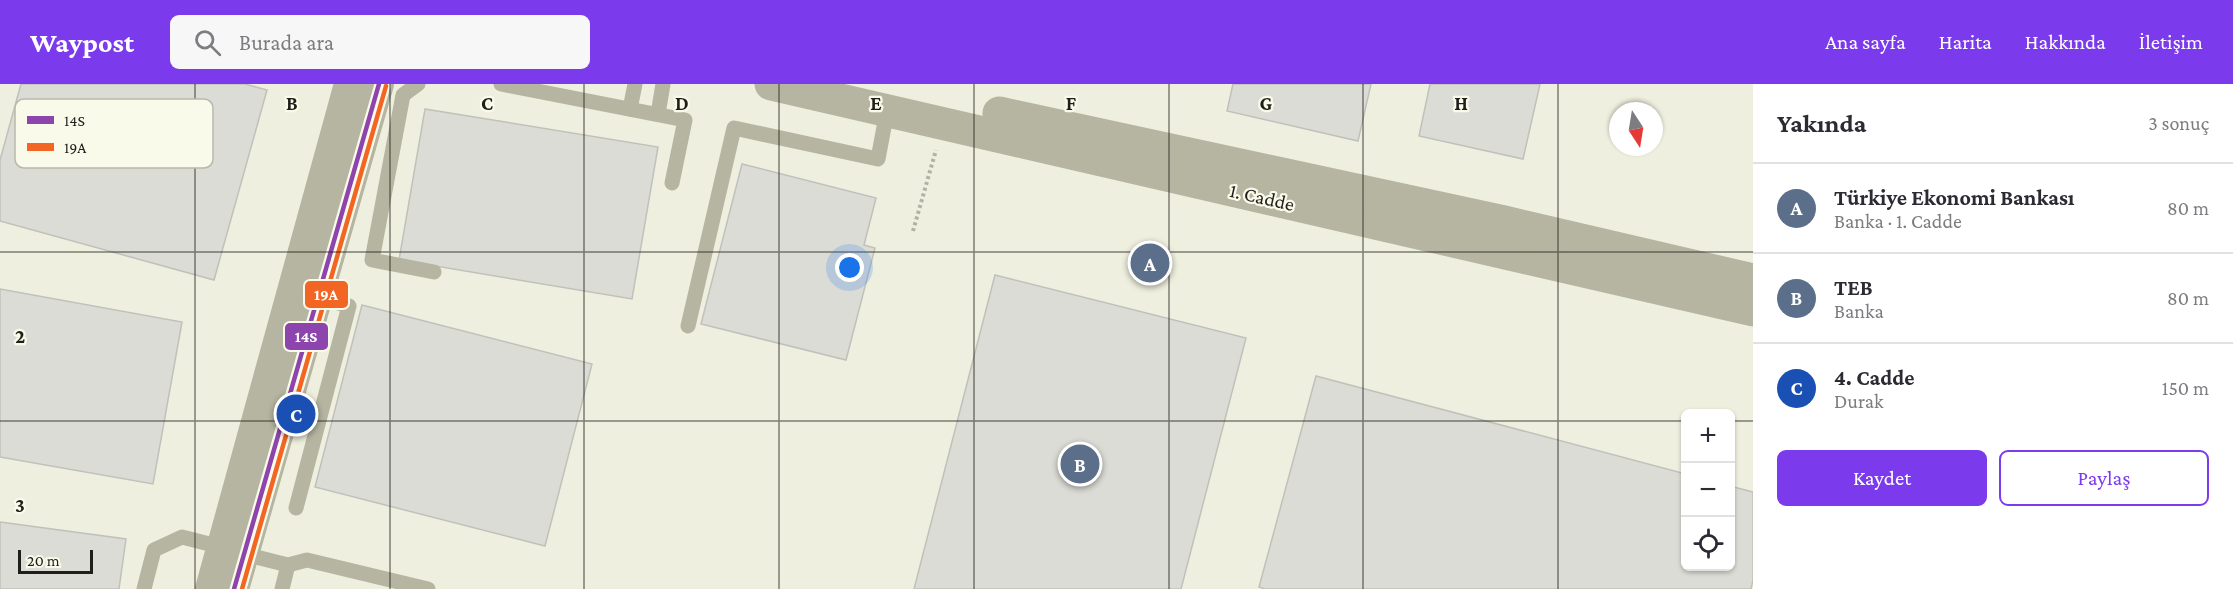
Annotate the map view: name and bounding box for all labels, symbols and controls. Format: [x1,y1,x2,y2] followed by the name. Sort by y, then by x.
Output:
[170,15,590,69] search box
[191,26,224,59] icon: search
[30,27,134,58] text: Waypost
[239,30,334,55] text: Burada ara
[1825,30,1906,54] text: Ana sayfa
[1939,30,1992,54] text: Harita
[2025,30,2106,54] text: Hakkında
[2139,30,2203,54] text: İletişim
[286,92,298,114] text: B
[481,92,493,114] text: C
[675,92,689,114] text: D
[870,92,882,114] text: E
[1066,92,1077,114] text: F
[1260,92,1273,114] text: G
[1454,92,1468,114] text: H
[15,99,213,168] legend
[1609,102,1663,156] north arrow
[1777,109,1866,138] text: Yakında
[64,112,85,129] text: 14S
[2148,112,2209,134] text: 3 sonuç
[64,139,87,156] text: 19A
[1227,179,1297,215] street label: 1. Cadde
[1834,185,2074,210] text: Türkiye Ekonomi Bankası
[1791,197,1802,219] text: A
[2167,197,2209,219] text: 80 m
[1834,210,1962,232] text: Banka · 1. Cadde
[1130,240,1170,285] pin: A
[835,253,864,282] your location
[1834,275,1873,300] text: TEB
[304,280,349,309] line badge: 19A
[314,286,338,303] text: 19A
[1791,287,1802,309] text: B
[2167,287,2209,309] text: 80 m
[1834,300,1884,322] text: Banka
[284,322,329,351] line badge: 14S
[15,325,25,347] text: 2
[295,328,317,345] text: 14S
[1834,365,1914,390] text: 4. Cadde
[1790,377,1803,399] text: C
[2162,377,2209,399] text: 150 m
[1834,390,1883,412] text: Durak
[276,392,316,436] pin: C
[1681,409,1735,571] map controls
[1681,409,1735,463] button: +
[1060,442,1100,487] pin: B
[1777,450,1987,506] button: Kaydet
[1999,450,2209,506] button: Paylaş
[1681,463,1735,517] button: −
[15,494,25,516] text: 3
[1681,517,1735,571] button: locate
[18,547,93,574] scale bar
[27,552,60,569] text: 20 m

